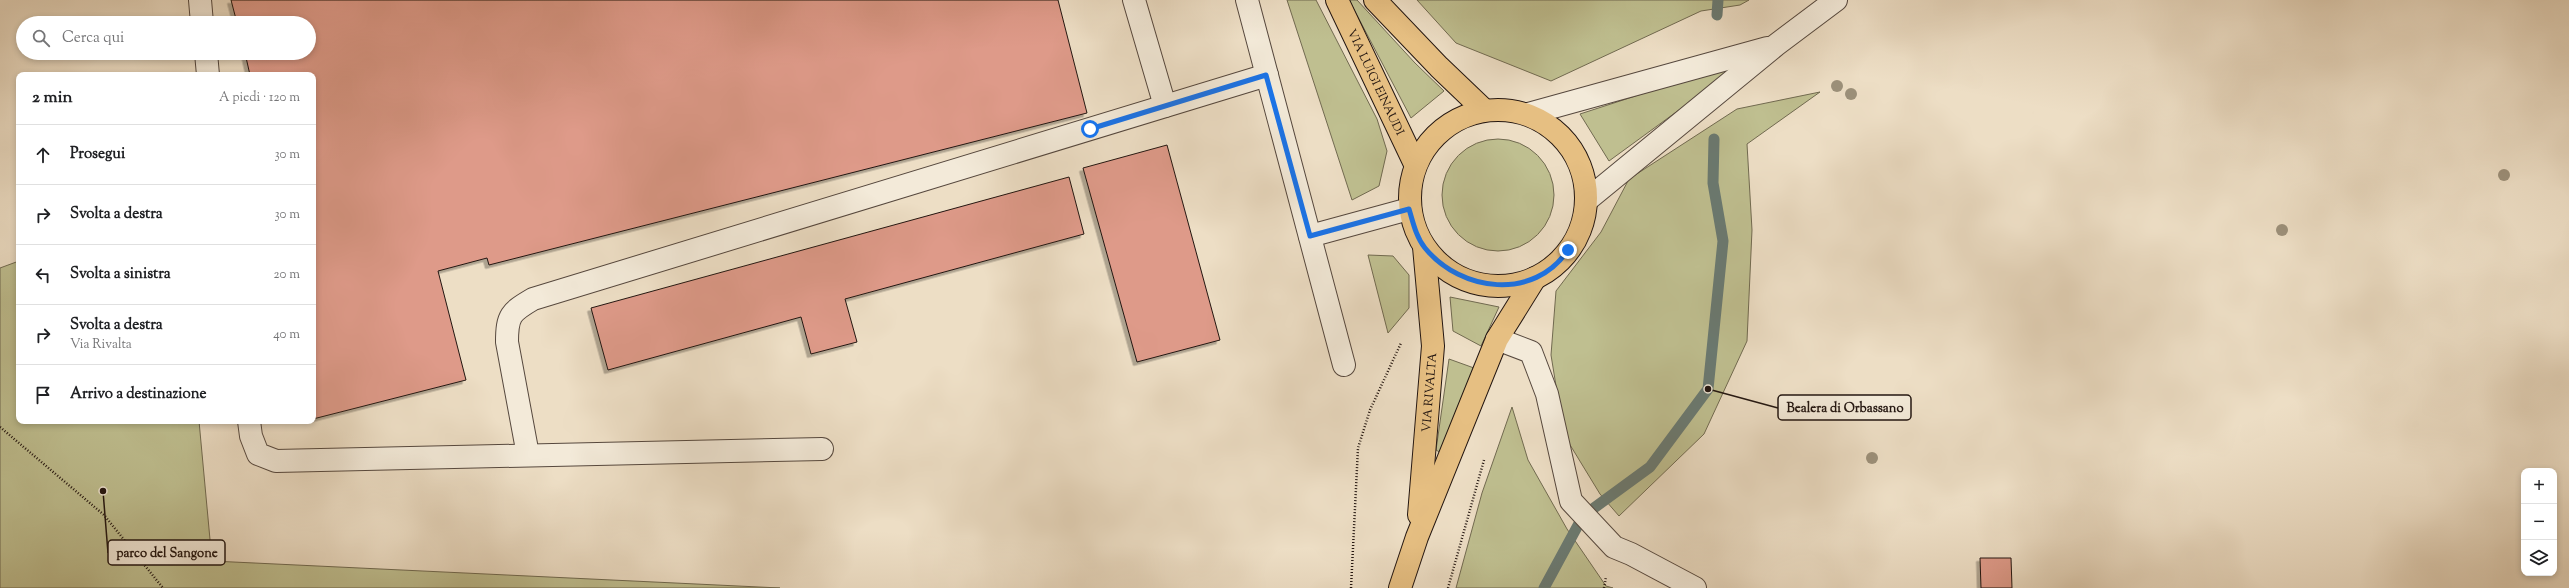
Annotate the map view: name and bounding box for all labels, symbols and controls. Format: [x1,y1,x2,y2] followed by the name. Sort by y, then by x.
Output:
[16,16,316,60] search box
[1342,26,1408,139] street label: VIA LUIGI EINAUDI
[30,27,52,49] icon: search
[62,28,124,49] text: Cerca qui
[32,86,73,110] text: 2 min
[219,89,300,107] text: A piedi · 120 m
[1081,120,1099,138] route start
[32,144,54,166] icon: ahead
[70,144,125,165] text: Prosegui
[274,146,300,164] text: 30 m
[32,204,54,226] icon: right
[70,204,163,225] text: Svolta a destra
[274,206,300,224] text: 30 m
[1559,241,1577,259] route end
[32,264,54,286] icon: left
[70,264,171,285] text: Svolta a sinistra
[274,266,300,284] text: 20 m
[70,315,163,336] text: Svolta a destra
[32,324,54,346] icon: right
[273,326,300,344] text: 40 m
[70,336,132,354] text: Via Rivalta
[1418,352,1442,433] street label: VIA RIVALTA
[32,384,54,406] icon: arrive
[70,384,206,405] text: Arrivo a destinazione
[1778,395,1911,420] callout: Bealera di Orbassano
[1786,400,1904,418] text: Bealera di Orbassano
[2521,468,2557,576] map controls
[2521,468,2557,504] button: +
[2521,504,2557,540] button: −
[108,540,225,565] callout: parco del Sangone
[2521,540,2557,576] button: layers
[116,545,218,563] text: parco del Sangone

